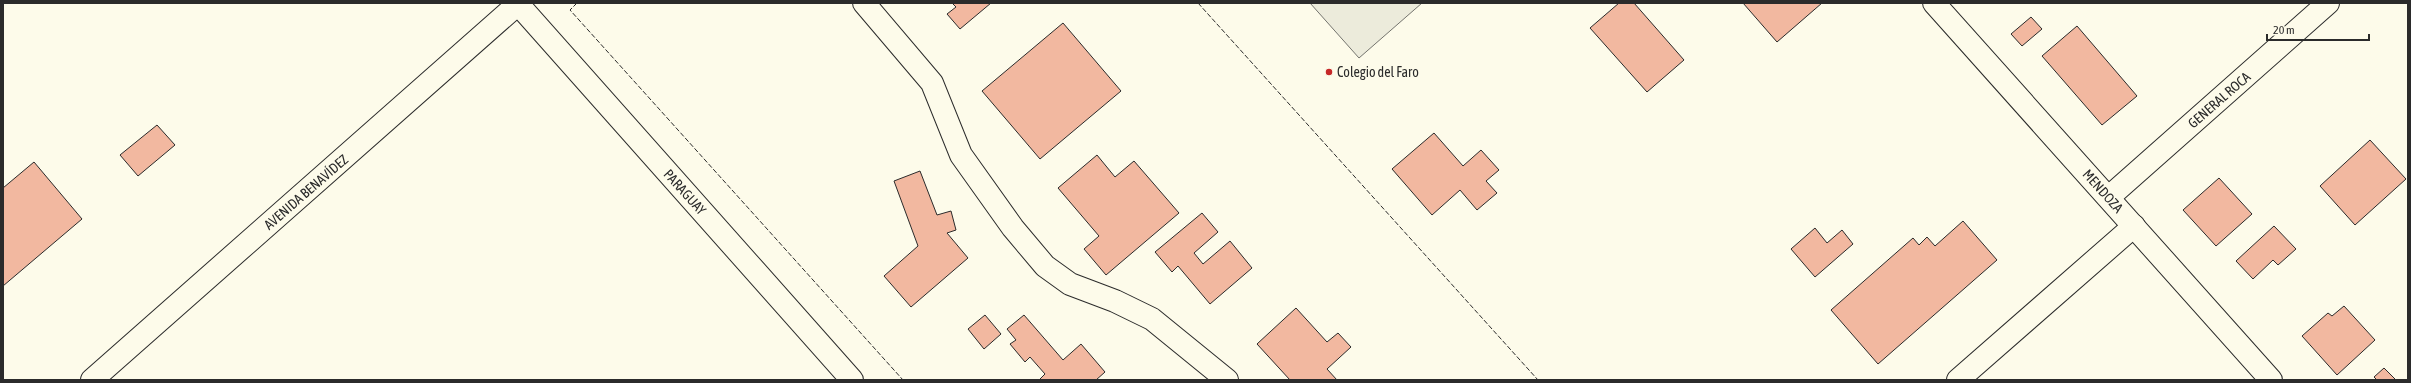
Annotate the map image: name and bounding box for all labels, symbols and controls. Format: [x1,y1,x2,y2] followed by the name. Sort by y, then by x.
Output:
[2267,16,2369,42] scale bar
[2273,23,2295,37] text: 20 m
[1337,64,1419,80] place label: Colegio del Faro
[1324,67,1334,77] marker: Colegio del Faro
[2185,69,2253,131] street label: GENERAL ROCA
[261,151,351,233] street label: AVENIDA BENAVÍDEZ
[661,166,710,218] street label: PARAGUAY
[2079,166,2127,216] street label: MENDOZA

